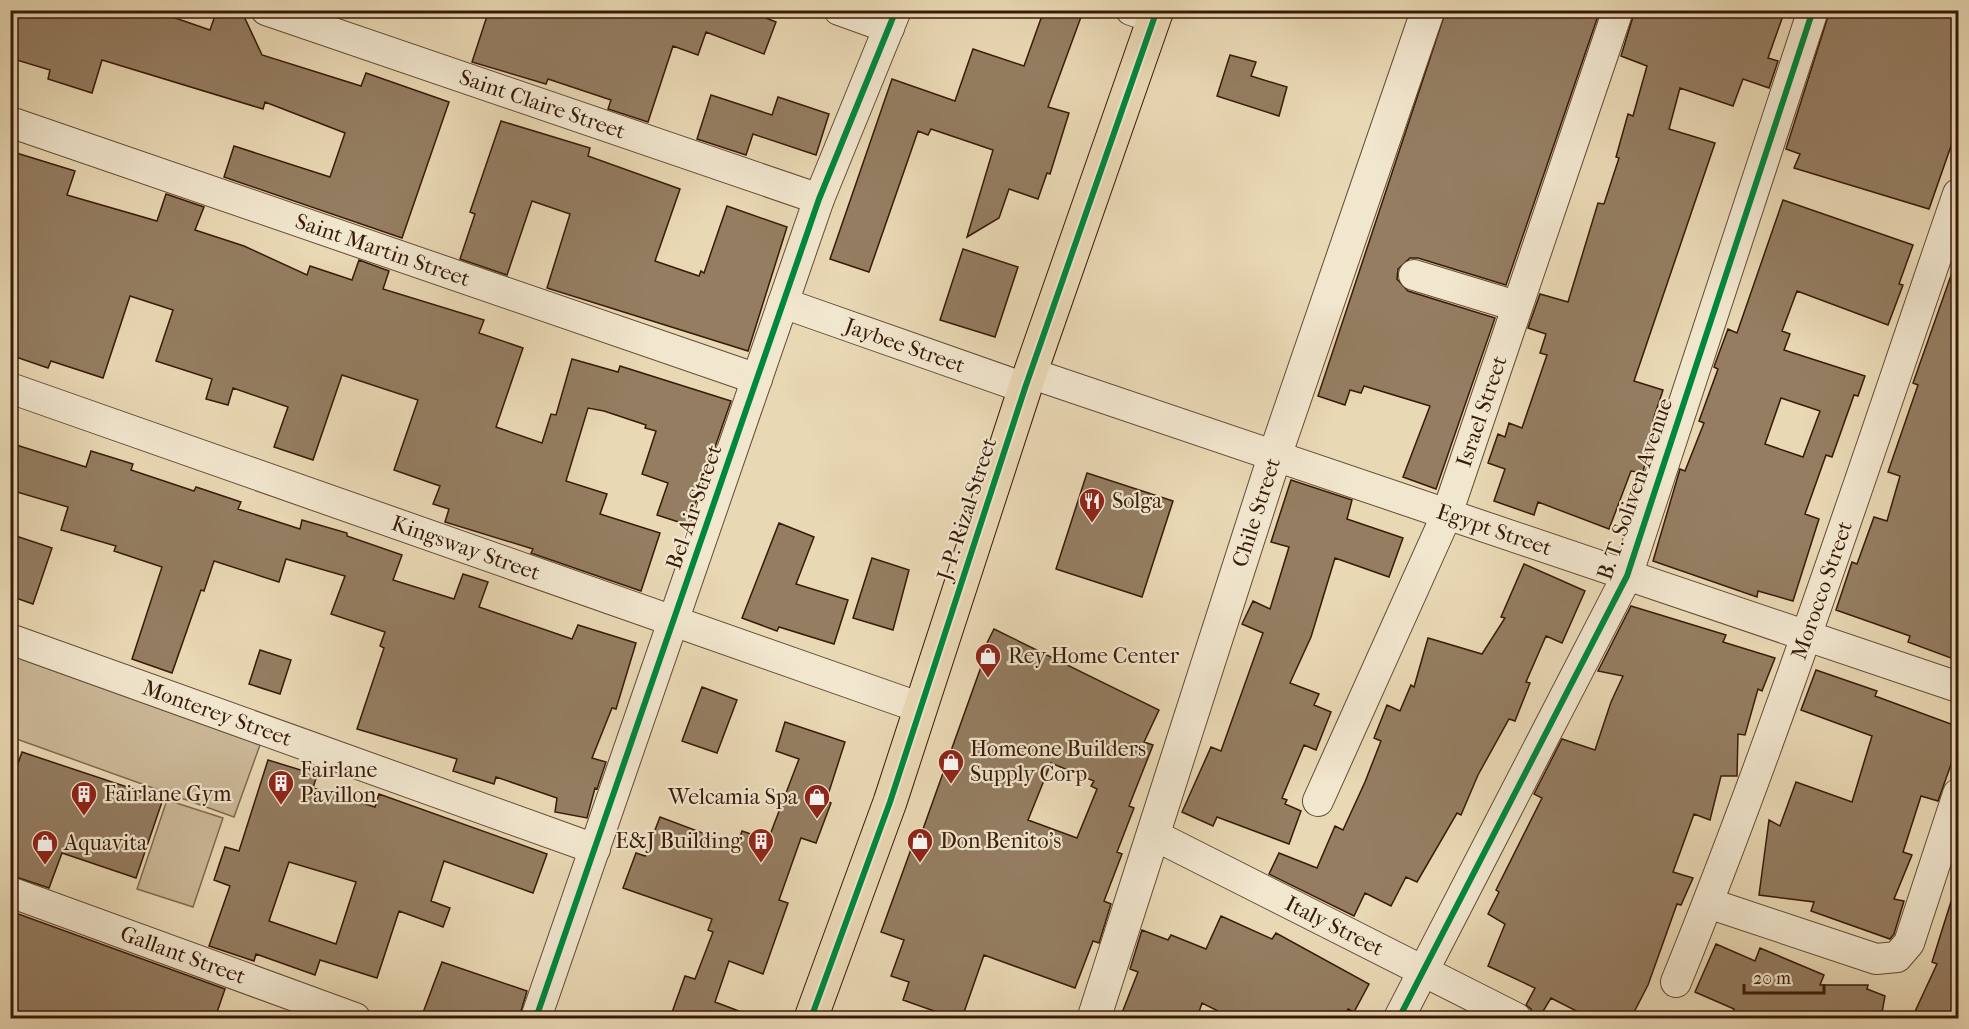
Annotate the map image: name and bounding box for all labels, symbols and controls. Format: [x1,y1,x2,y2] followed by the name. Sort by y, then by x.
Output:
[456,64,629,145] street label: Saint Claire Street
[292,208,473,292] street label: Saint Martin Street
[839,312,968,379] street label: Jaybee Street
[1451,352,1513,470] street label: Israel Street
[1592,395,1678,583] street label: B. T. Soliven Avenue
[931,434,1002,586] street label: J. P. Rizal Street
[661,441,727,573] street label: Bel-Air Street
[1227,454,1286,570] street label: Chile Street
[1077,486,1107,524] restaurant icon: Solga
[1112,488,1163,514] place label: Solga
[1433,499,1555,562] street label: Egypt Street
[388,510,544,586] street label: Kingsway Street
[1786,518,1858,663] street label: Morocco Street
[973,641,1003,679] shop icon: Rey Home Center
[1008,643,1180,669] place label: Rey Home Center
[139,675,295,752] street label: Monterey Street
[970,736,1146,787] place label: Homeone Builders Supply Corp
[936,747,966,785] shop icon: Homeone Builders Supply Corp
[300,757,377,808] place label: Fairlane Pavillon
[266,768,296,806] building icon: Fairlane Pavillon
[69,779,99,817] building icon: Fairlane Gym
[104,781,232,807] place label: Fairlane Gym
[802,782,832,820] shop icon: Welcamia Spa
[667,784,799,810] place label: Welcamia Spa
[746,826,776,864] building icon: E&J Building
[905,826,935,864] shop icon: Don Benito's
[30,828,60,866] shop icon: Aquavita
[615,828,742,854] place label: E&J Building
[940,828,1061,854] place label: Don Benito's
[63,830,148,856] place label: Aquavita
[1281,890,1388,962] street label: Italy Street
[117,920,249,990] street label: Gallant Street
[1744,957,1824,995] scale bar
[1753,968,1791,989] text: 20 m

